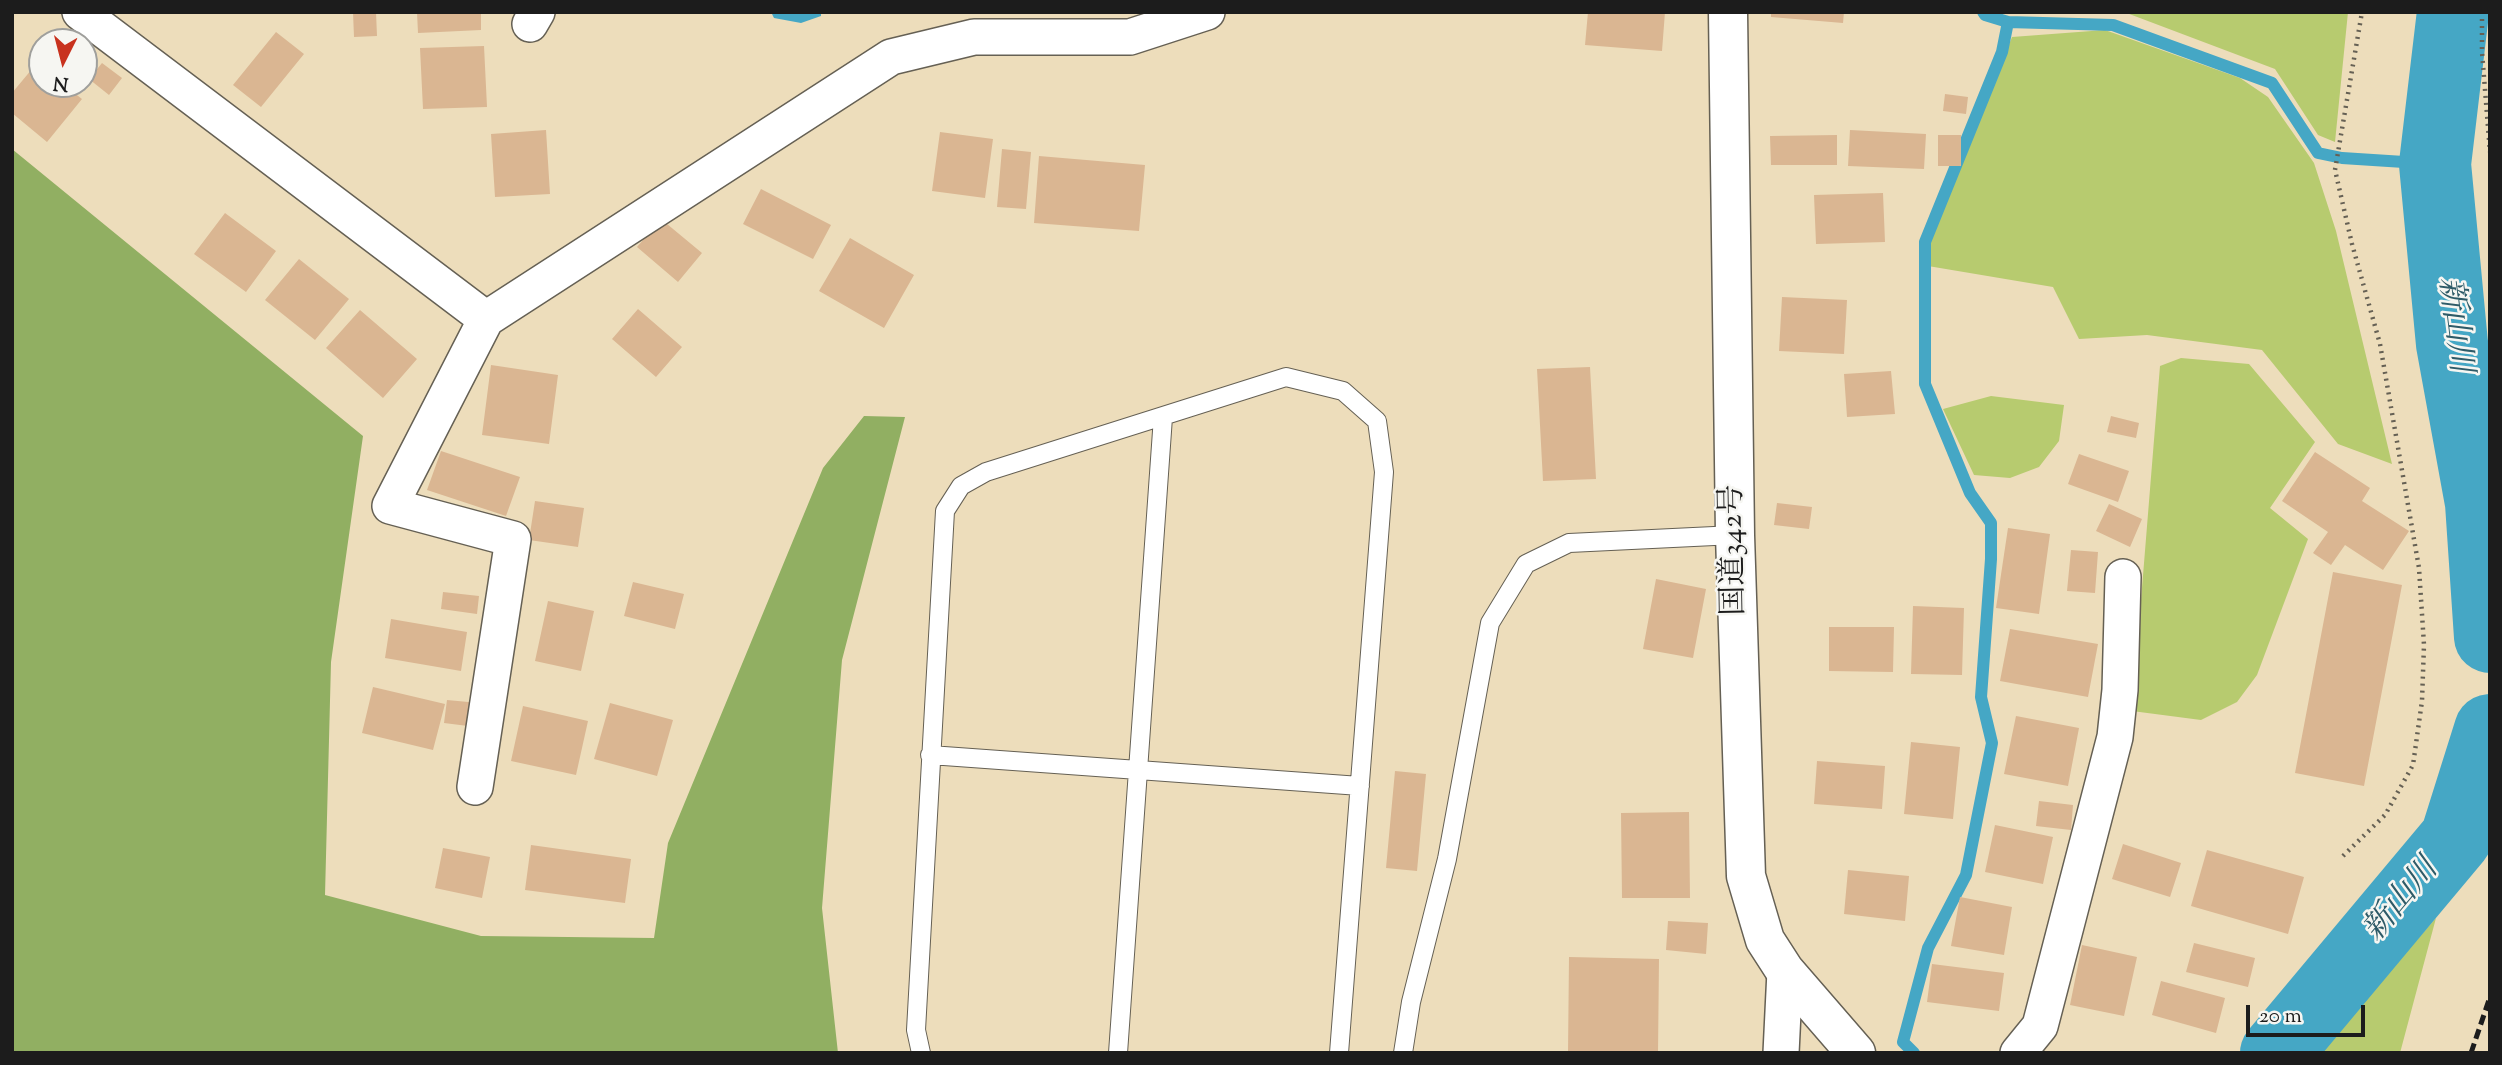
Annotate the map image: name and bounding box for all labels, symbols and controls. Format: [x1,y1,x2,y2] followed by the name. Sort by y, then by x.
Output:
[28,28,98,98] north arrow
[52,68,70,97] text: N
[2427,275,2477,375] water label: 新山川
[1717,484,1755,616] street label: 国道342号
[2357,853,2449,951] water label: 新山川
[2250,992,2369,1036] scale bar
[2259,1002,2302,1032] text: 20 m

